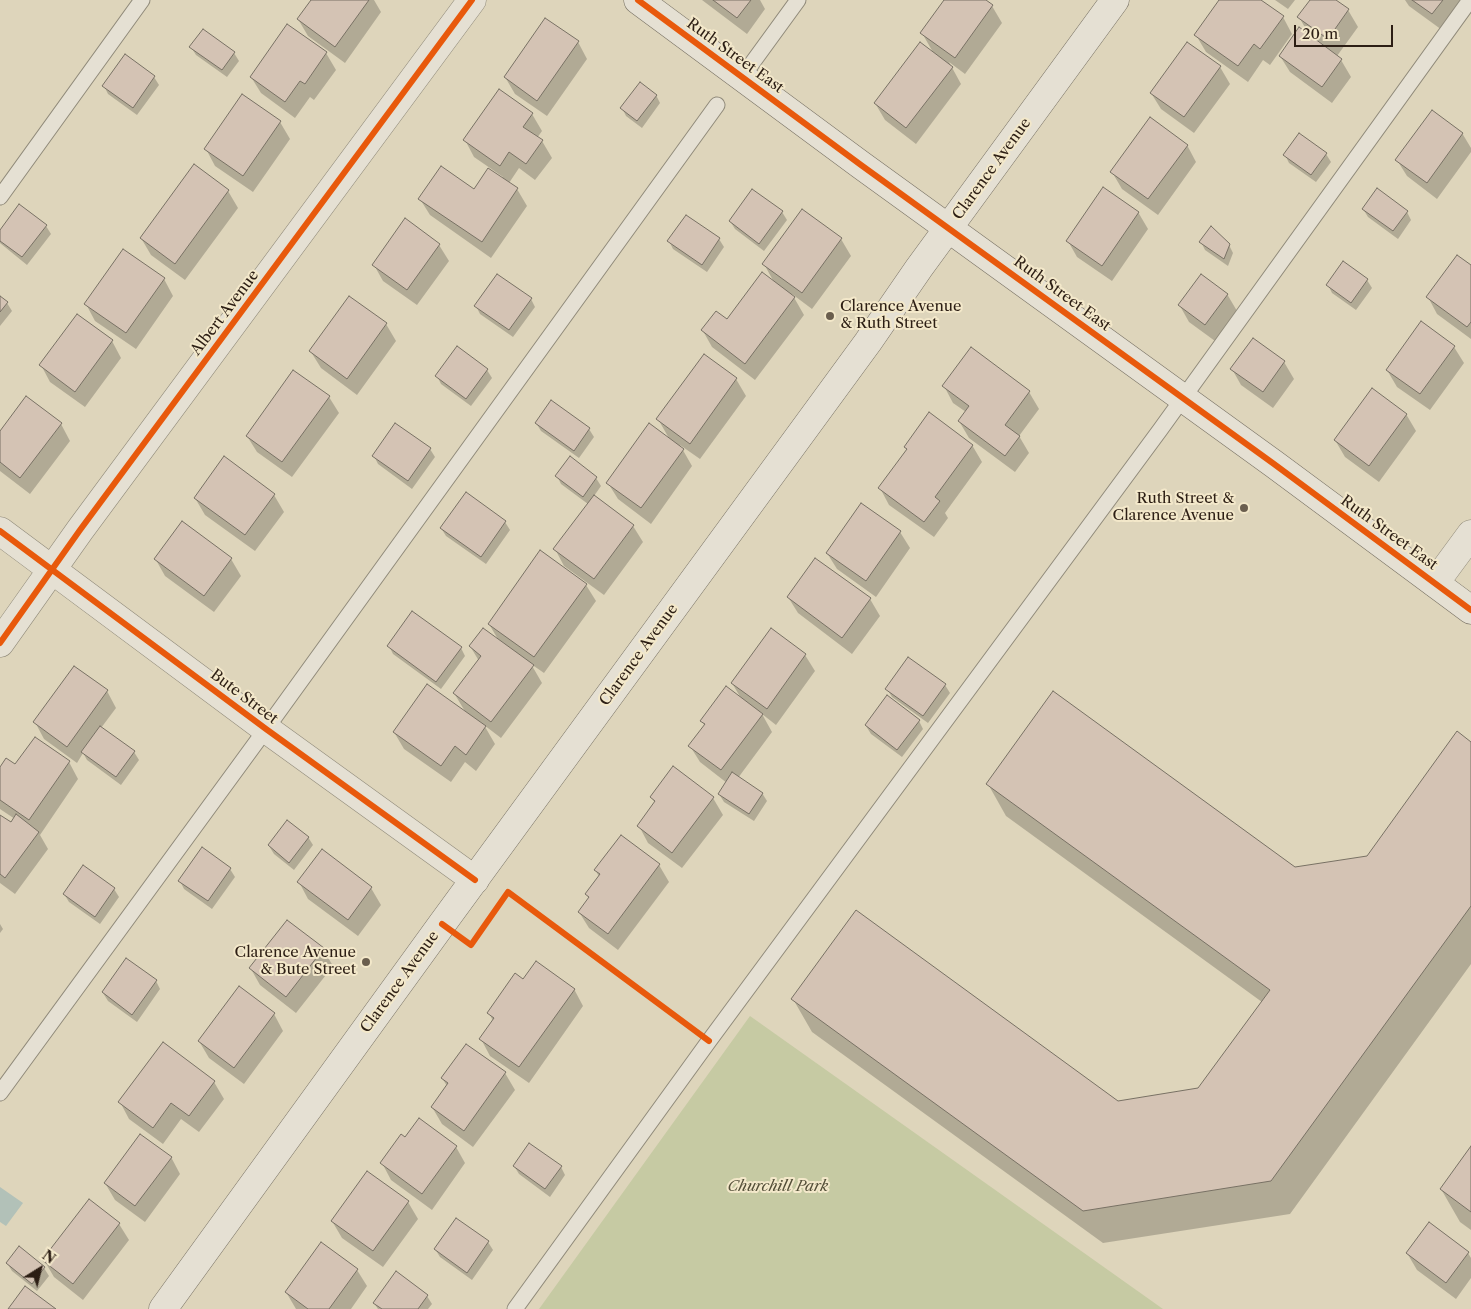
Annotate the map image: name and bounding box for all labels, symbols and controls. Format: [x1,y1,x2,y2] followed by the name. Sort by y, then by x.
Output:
[683,15,787,97] street label: Ruth Street East
[1296,15,1395,47] scale bar
[1302,24,1338,43] text: 20 m
[949,115,1035,223] street label: Clarence Avenue
[1010,253,1114,335] street label: Ruth Street East
[187,267,263,359] street label: Albert Avenue
[840,298,961,333] place label: Clarence Avenue & Ruth Street
[824,310,836,322] marker: Clarence Avenue & Ruth Street
[1113,490,1234,525] place label: Ruth Street & Clarence Avenue
[1337,492,1441,574] street label: Ruth Street East
[1238,502,1250,514] marker: Ruth Street & Clarence Avenue
[596,601,682,709] street label: Clarence Avenue
[207,666,281,728] street label: Bute Street
[357,928,443,1036] street label: Clarence Avenue
[235,944,356,979] place label: Clarence Avenue & Bute Street
[360,956,372,968] marker: Clarence Avenue & Bute Street
[728,1178,828,1196] park label: Churchill Park
[15,1244,65,1294] north arrow
[39,1246,59,1268] text: N

